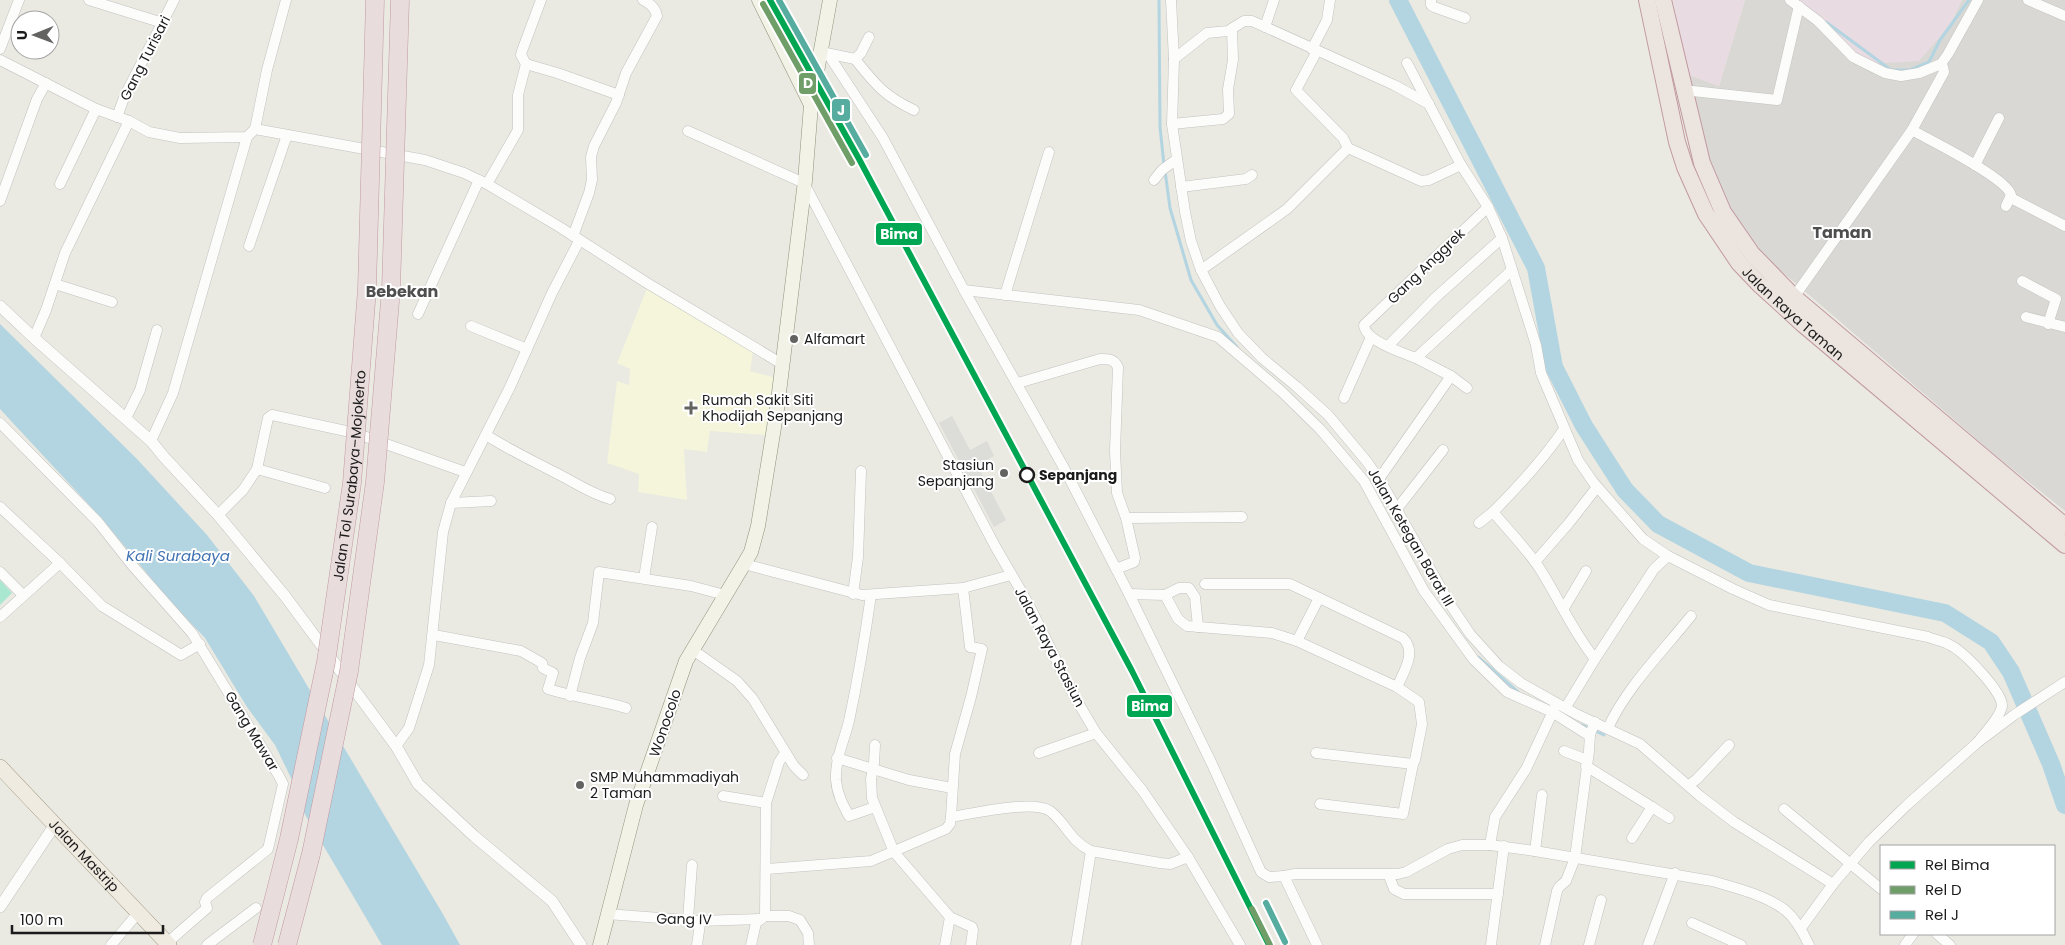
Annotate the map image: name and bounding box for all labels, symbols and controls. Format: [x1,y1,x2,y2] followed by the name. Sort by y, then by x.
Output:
[10,10,60,60] north arrow
[115,12,175,104] street label: Gang Turisari
[12,30,32,40] text: U
[798,72,817,95] line badge: D
[803,73,813,93] text: D
[831,98,851,122] line badge: J
[837,100,845,120] text: J
[1813,221,1871,244] district label: Taman
[875,222,923,246] line badge: Bima
[1383,223,1470,308] street label: Gang Anggrek
[880,224,918,244] text: Bima
[1737,262,1849,365] street label: Jalan Raya Taman
[366,280,438,303] district label: Bebekan
[804,329,865,349] place label: Alfamart
[788,333,800,345] marker: Alfamart
[328,369,371,583] street label: Jalan Tol Surabaya–Mojokerto
[702,390,843,426] place label: Rumah Sakit Siti Khodijah Sepanjang
[684,401,698,415] marker: Rumah Sakit Siti Khodijah Sepanjang
[918,455,994,491] place label: Stasiun Sepanjang
[1363,464,1459,610] street label: Jalan Ketegan Barat III
[1039,465,1117,485] place label: Sepanjang
[998,467,1010,479] marker: Stasiun Sepanjang
[1019,467,1035,483] marker: Sepanjang
[126,545,230,566] water label: Kali Surabaya
[1010,584,1090,710] street label: Jalan Raya Stasiun
[644,686,686,760] street label: Wonocolo
[220,687,284,775] street label: Gang Mawar
[1126,694,1173,718] line badge: Bima
[1131,696,1169,716] text: Bima
[590,767,739,803] place label: SMP Muhammadiyah 2 Taman
[574,779,586,791] marker: SMP Muhammadiyah 2 Taman
[44,814,124,897] street label: Jalan Mastrip
[1880,845,2055,935] legend
[1925,854,1990,875] text: Rel Bima
[1925,879,1962,900] text: Rel D
[12,902,164,934] scale bar
[1925,904,1959,925] text: Rel J
[20,909,63,930] text: 100 m
[656,909,712,929] street label: Gang IV

